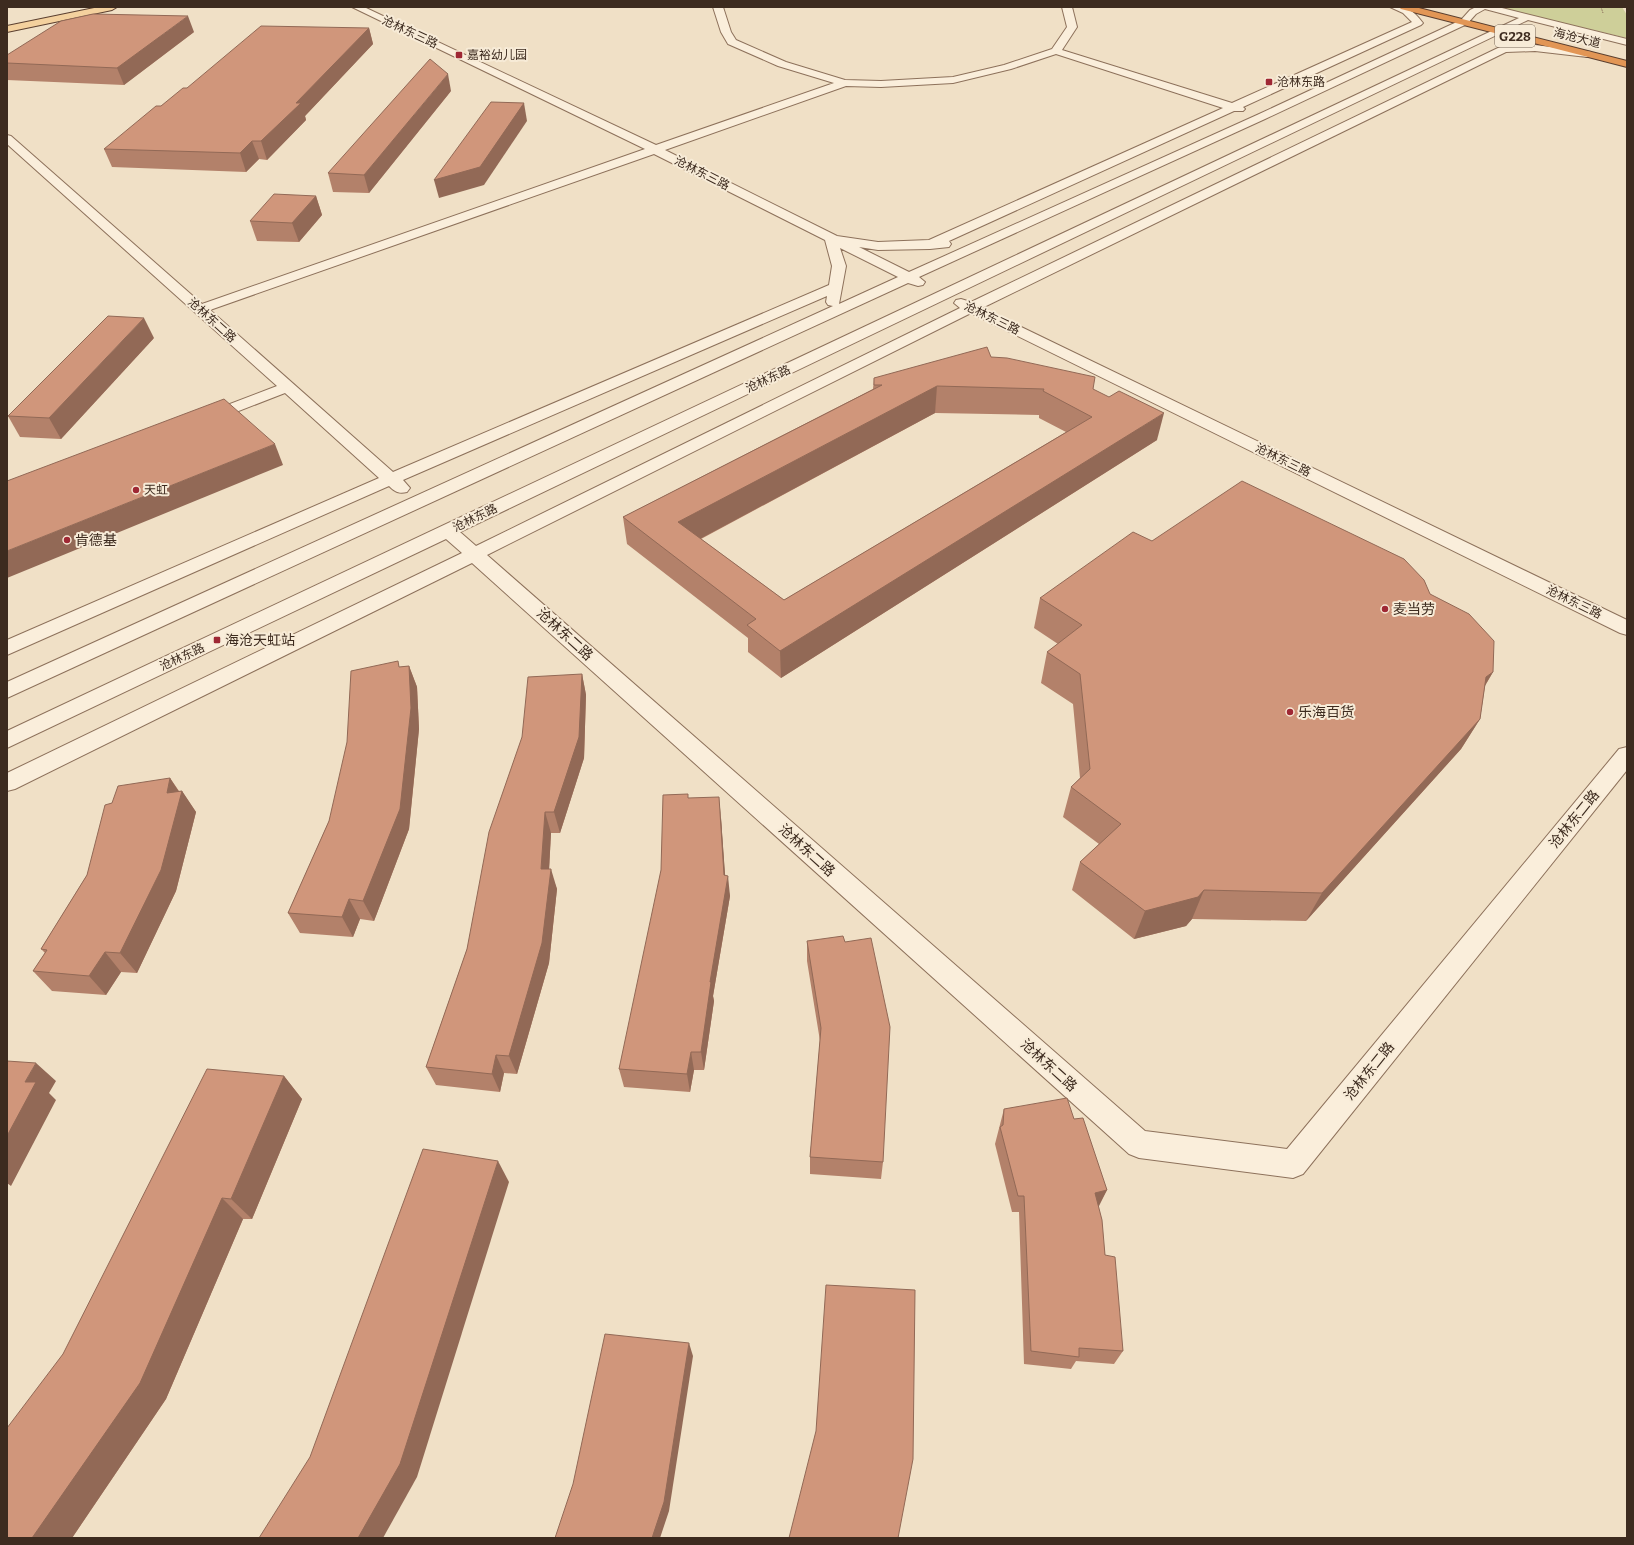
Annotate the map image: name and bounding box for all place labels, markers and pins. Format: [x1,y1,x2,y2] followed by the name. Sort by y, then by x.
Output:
[467,48,527,62] place label: 嘉裕幼儿园
[454,50,464,60] marker: 嘉裕幼儿园
[1277,75,1325,89] place label: 沧林东路
[1264,77,1274,87] marker: 沧林东路
[144,483,168,497] place label: 天虹
[131,485,141,495] marker: 天虹
[75,532,117,549] place label: 肯德基
[62,535,72,545] marker: 肯德基
[1393,601,1435,618] place label: 麦当劳
[1380,604,1390,614] marker: 麦当劳
[225,632,295,649] place label: 海沧天虹站
[212,635,222,645] marker: 海沧天虹站
[1298,704,1354,721] place label: 乐海百货
[1285,707,1295,717] marker: 乐海百货

